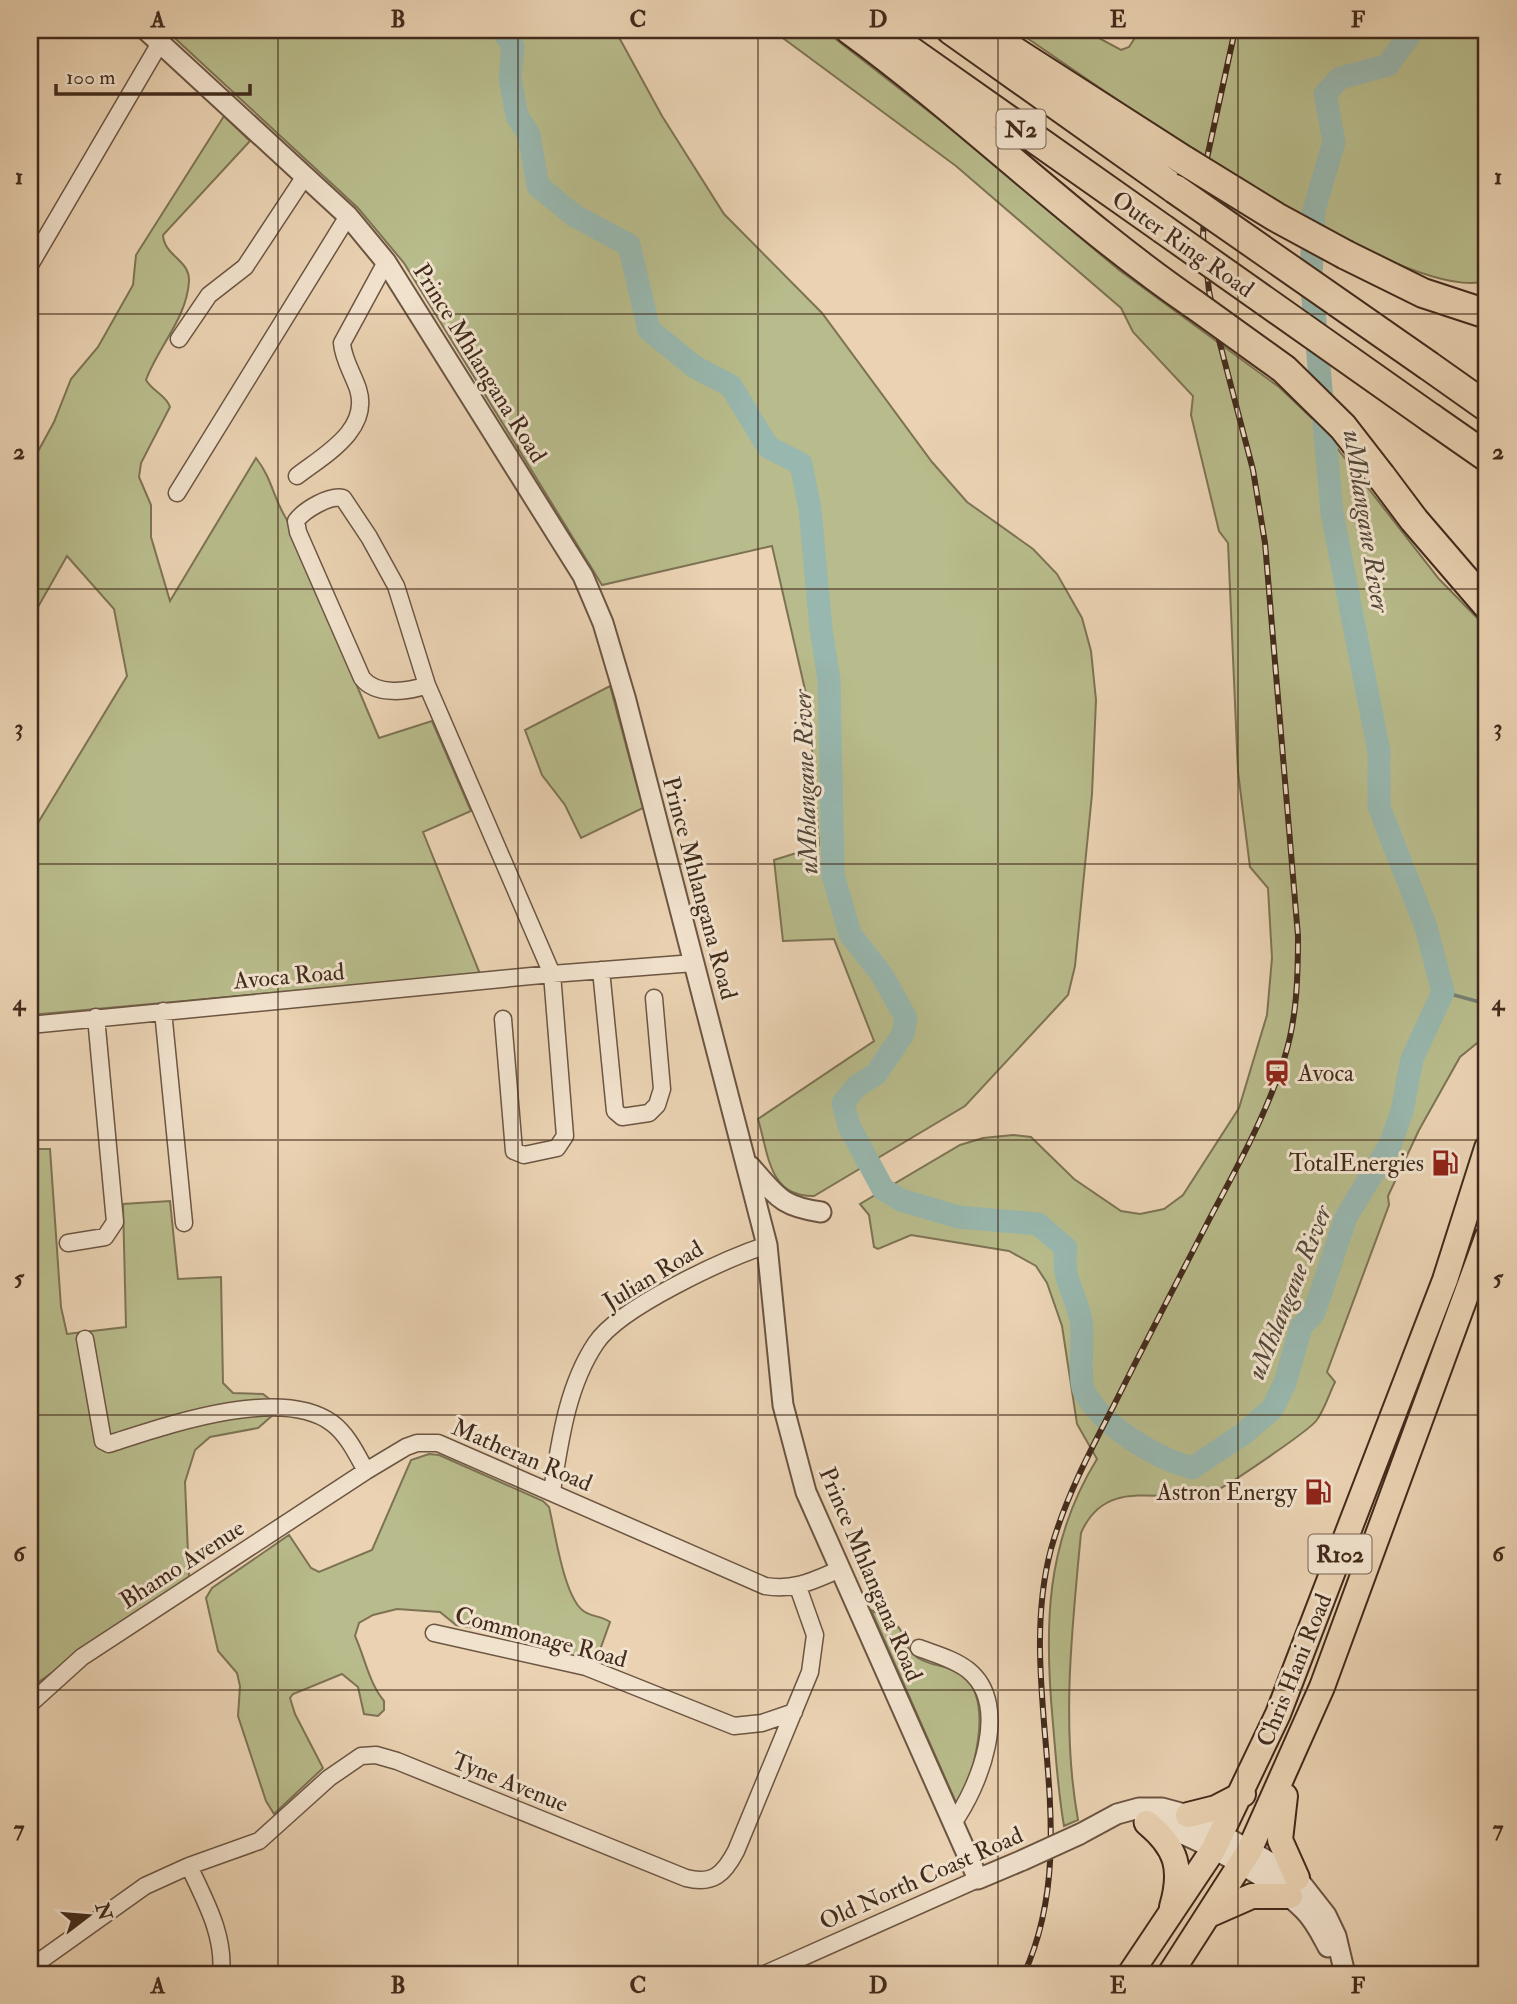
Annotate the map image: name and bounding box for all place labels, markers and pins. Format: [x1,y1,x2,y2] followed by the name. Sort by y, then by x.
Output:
[1262,1058,1292,1088] station icon: Avoca
[1297,1058,1355,1089] place label: Avoca
[1289,1148,1424,1179] place label: TotalEnergies
[1430,1148,1460,1178] fuel station icon: TotalEnergies
[1156,1477,1297,1508] place label: Astron Energy
[1303,1477,1333,1507] fuel station icon: Astron Energy

